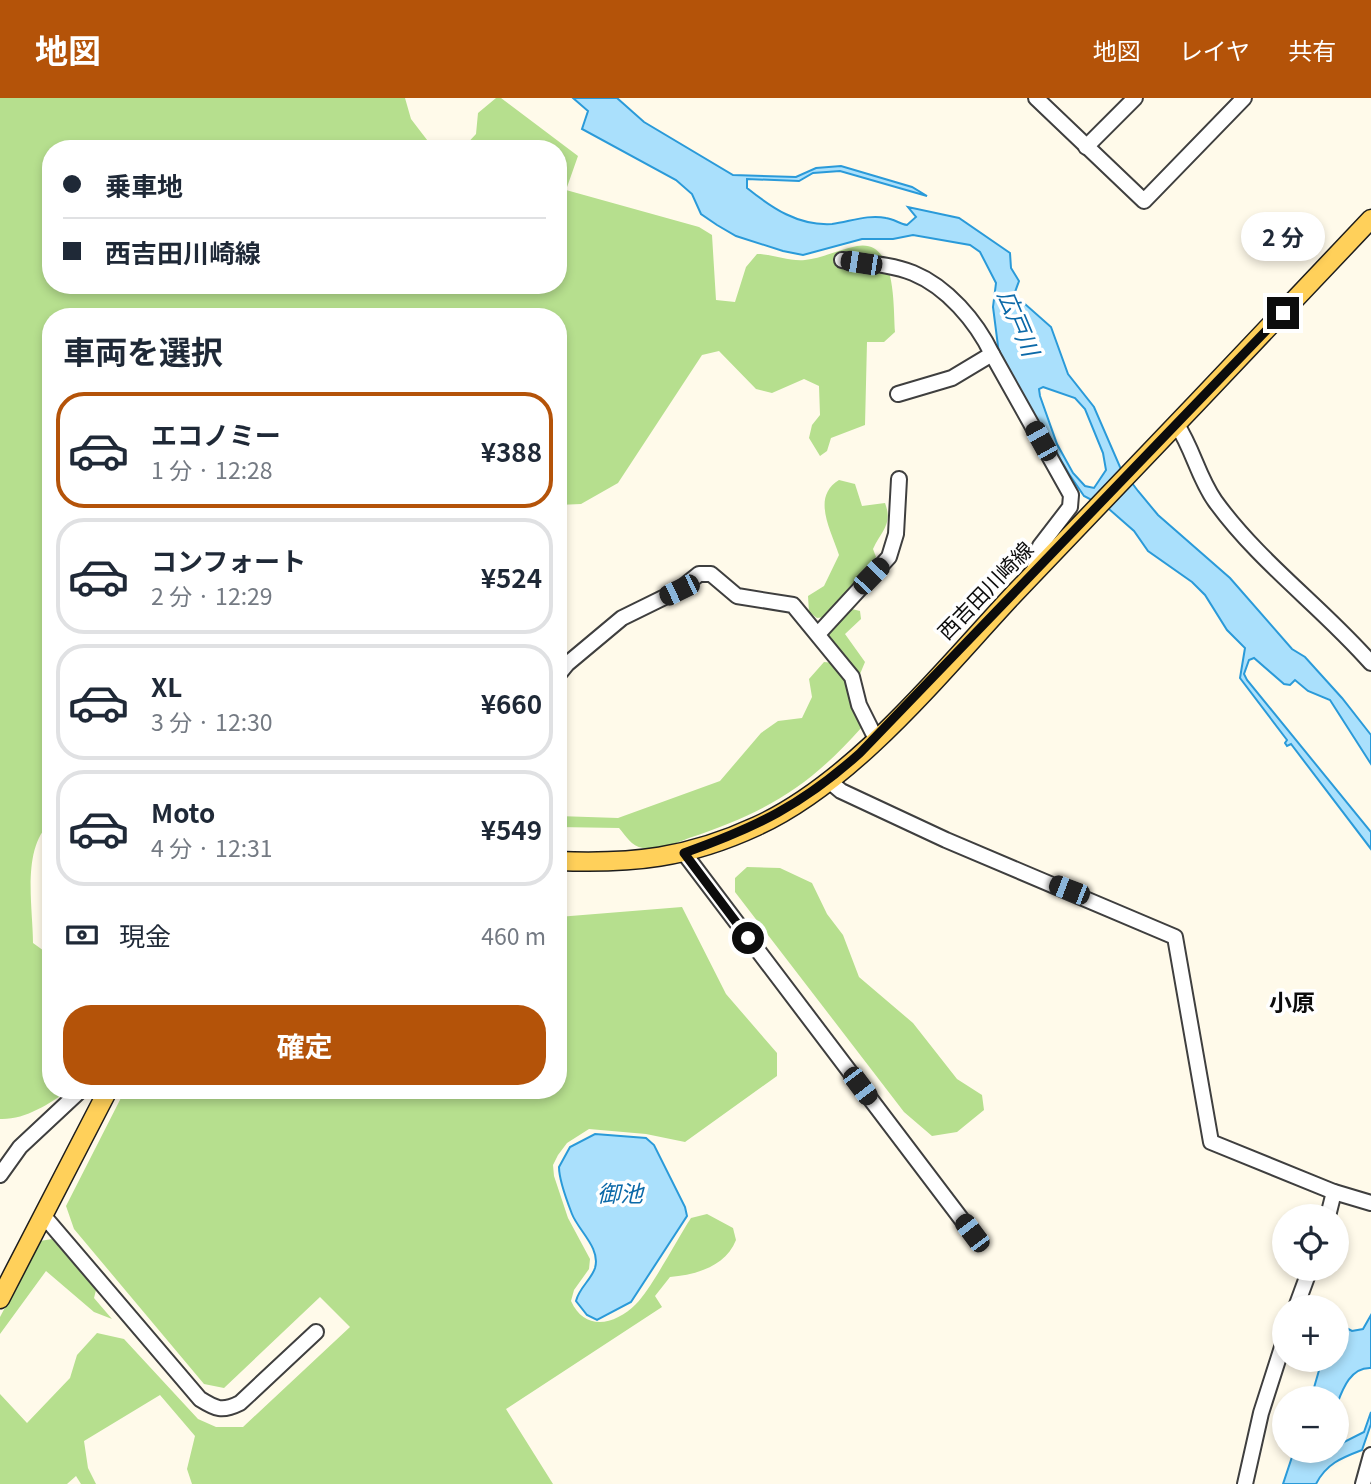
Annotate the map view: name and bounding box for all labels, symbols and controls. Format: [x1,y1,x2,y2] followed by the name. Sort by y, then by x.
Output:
[35,25,101,73] text: 地図
[1093,32,1141,67] text: 地図
[1179,32,1250,67] text: レイヤ
[1288,32,1336,67] text: 共有
[105,166,183,203] text: 乗車地
[1241,212,1325,260] callout: 2 分
[1262,219,1304,253] text: 2 分
[105,233,261,270] text: 西吉田川崎線
[839,249,884,277] car
[991,284,1050,363] water label: 広戸川
[1267,297,1299,329] route end
[63,327,223,373] text: 車両を選択
[151,415,281,452] text: エコノミー
[1022,418,1061,464] car
[67,419,130,482] icon: car
[481,432,542,469] text: ¥388
[151,452,273,486] text: 1 分 · 12:28
[930,534,1039,645] street label: 西吉田川崎線
[151,541,306,578] text: コンフォート
[67,545,130,608] icon: car
[849,554,894,598] car
[481,558,542,595] text: ¥524
[656,571,703,609] car
[151,578,273,612] text: 2 分 · 12:29
[151,667,182,704] text: XL
[67,671,130,734] icon: car
[481,684,542,721] text: ¥660
[151,704,273,738] text: 3 分 · 12:30
[151,793,215,830] text: Moto
[67,797,130,860] icon: car
[481,810,542,847] text: ¥549
[151,830,273,864] text: 4 分 · 12:31
[1046,873,1093,907] car
[63,916,101,954] icon: cash
[119,916,171,953] text: 現金
[481,918,546,952] text: 460 m
[732,922,764,954] route start
[1269,984,1315,1018] district label: 小原
[63,1005,546,1085] button: 確定
[839,1063,882,1109] car
[597,1175,645,1209] water label: 御池
[1272,1204,1349,1463] map controls
[1272,1204,1349,1281] button: locate
[951,1210,994,1256] car
[1272,1295,1349,1372] button: +
[1272,1386,1349,1463] button: −

